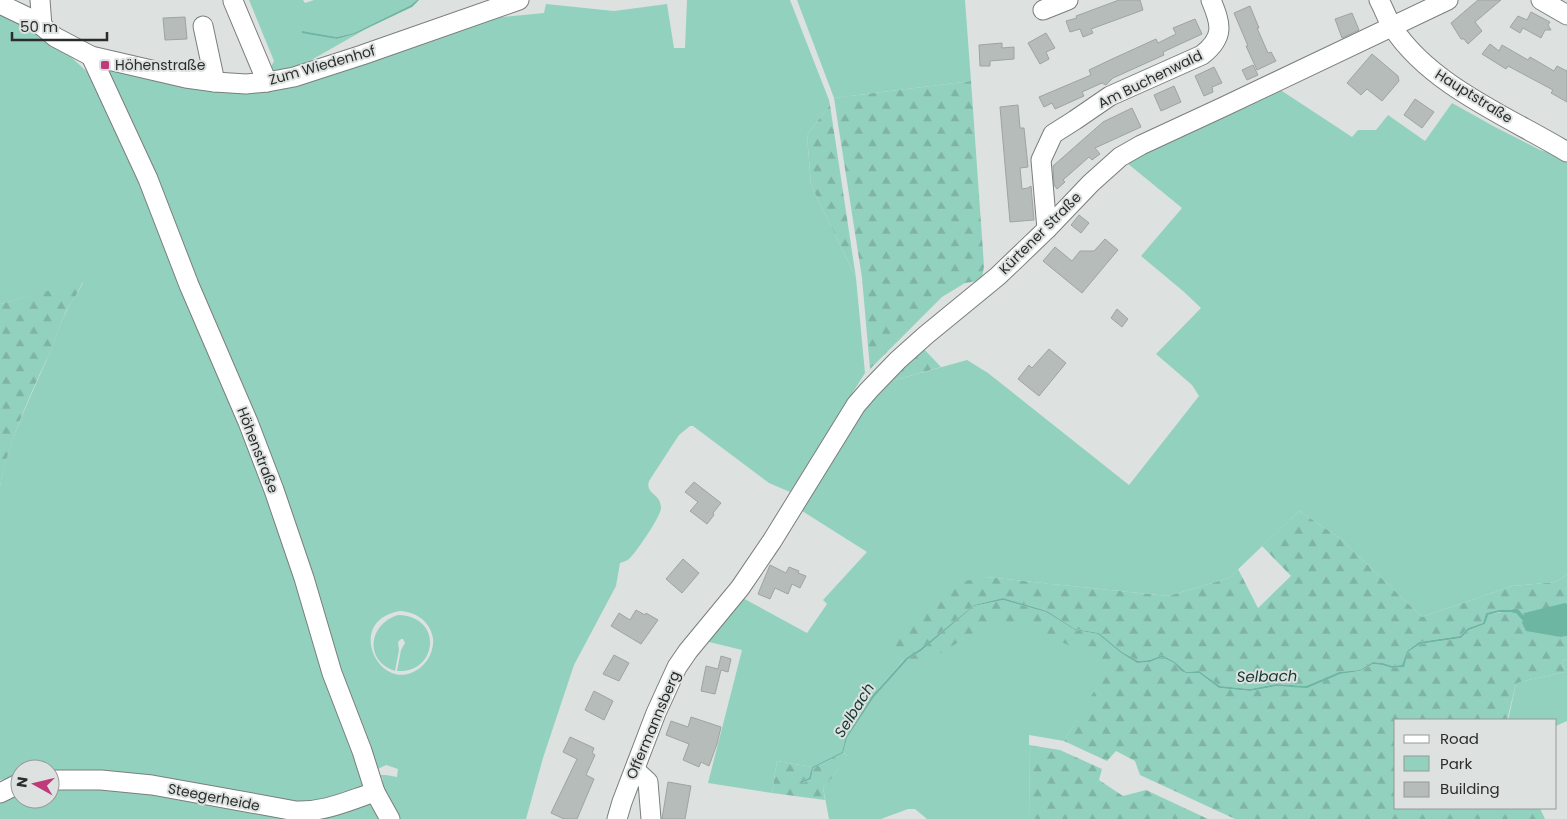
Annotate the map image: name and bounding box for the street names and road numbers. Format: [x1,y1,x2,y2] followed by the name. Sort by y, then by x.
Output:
[266,40,378,90] street label: Zum Wiedenhof
[1094,45,1206,113] street label: Am Buchenwald
[1431,64,1517,128] street label: Hauptstraße
[994,187,1086,279] street label: Kürtener Straße
[232,404,284,496] street label: Höhenstraße
[621,668,685,782] street label: Offermannsberg
[166,778,262,816] street label: Steegerheide

